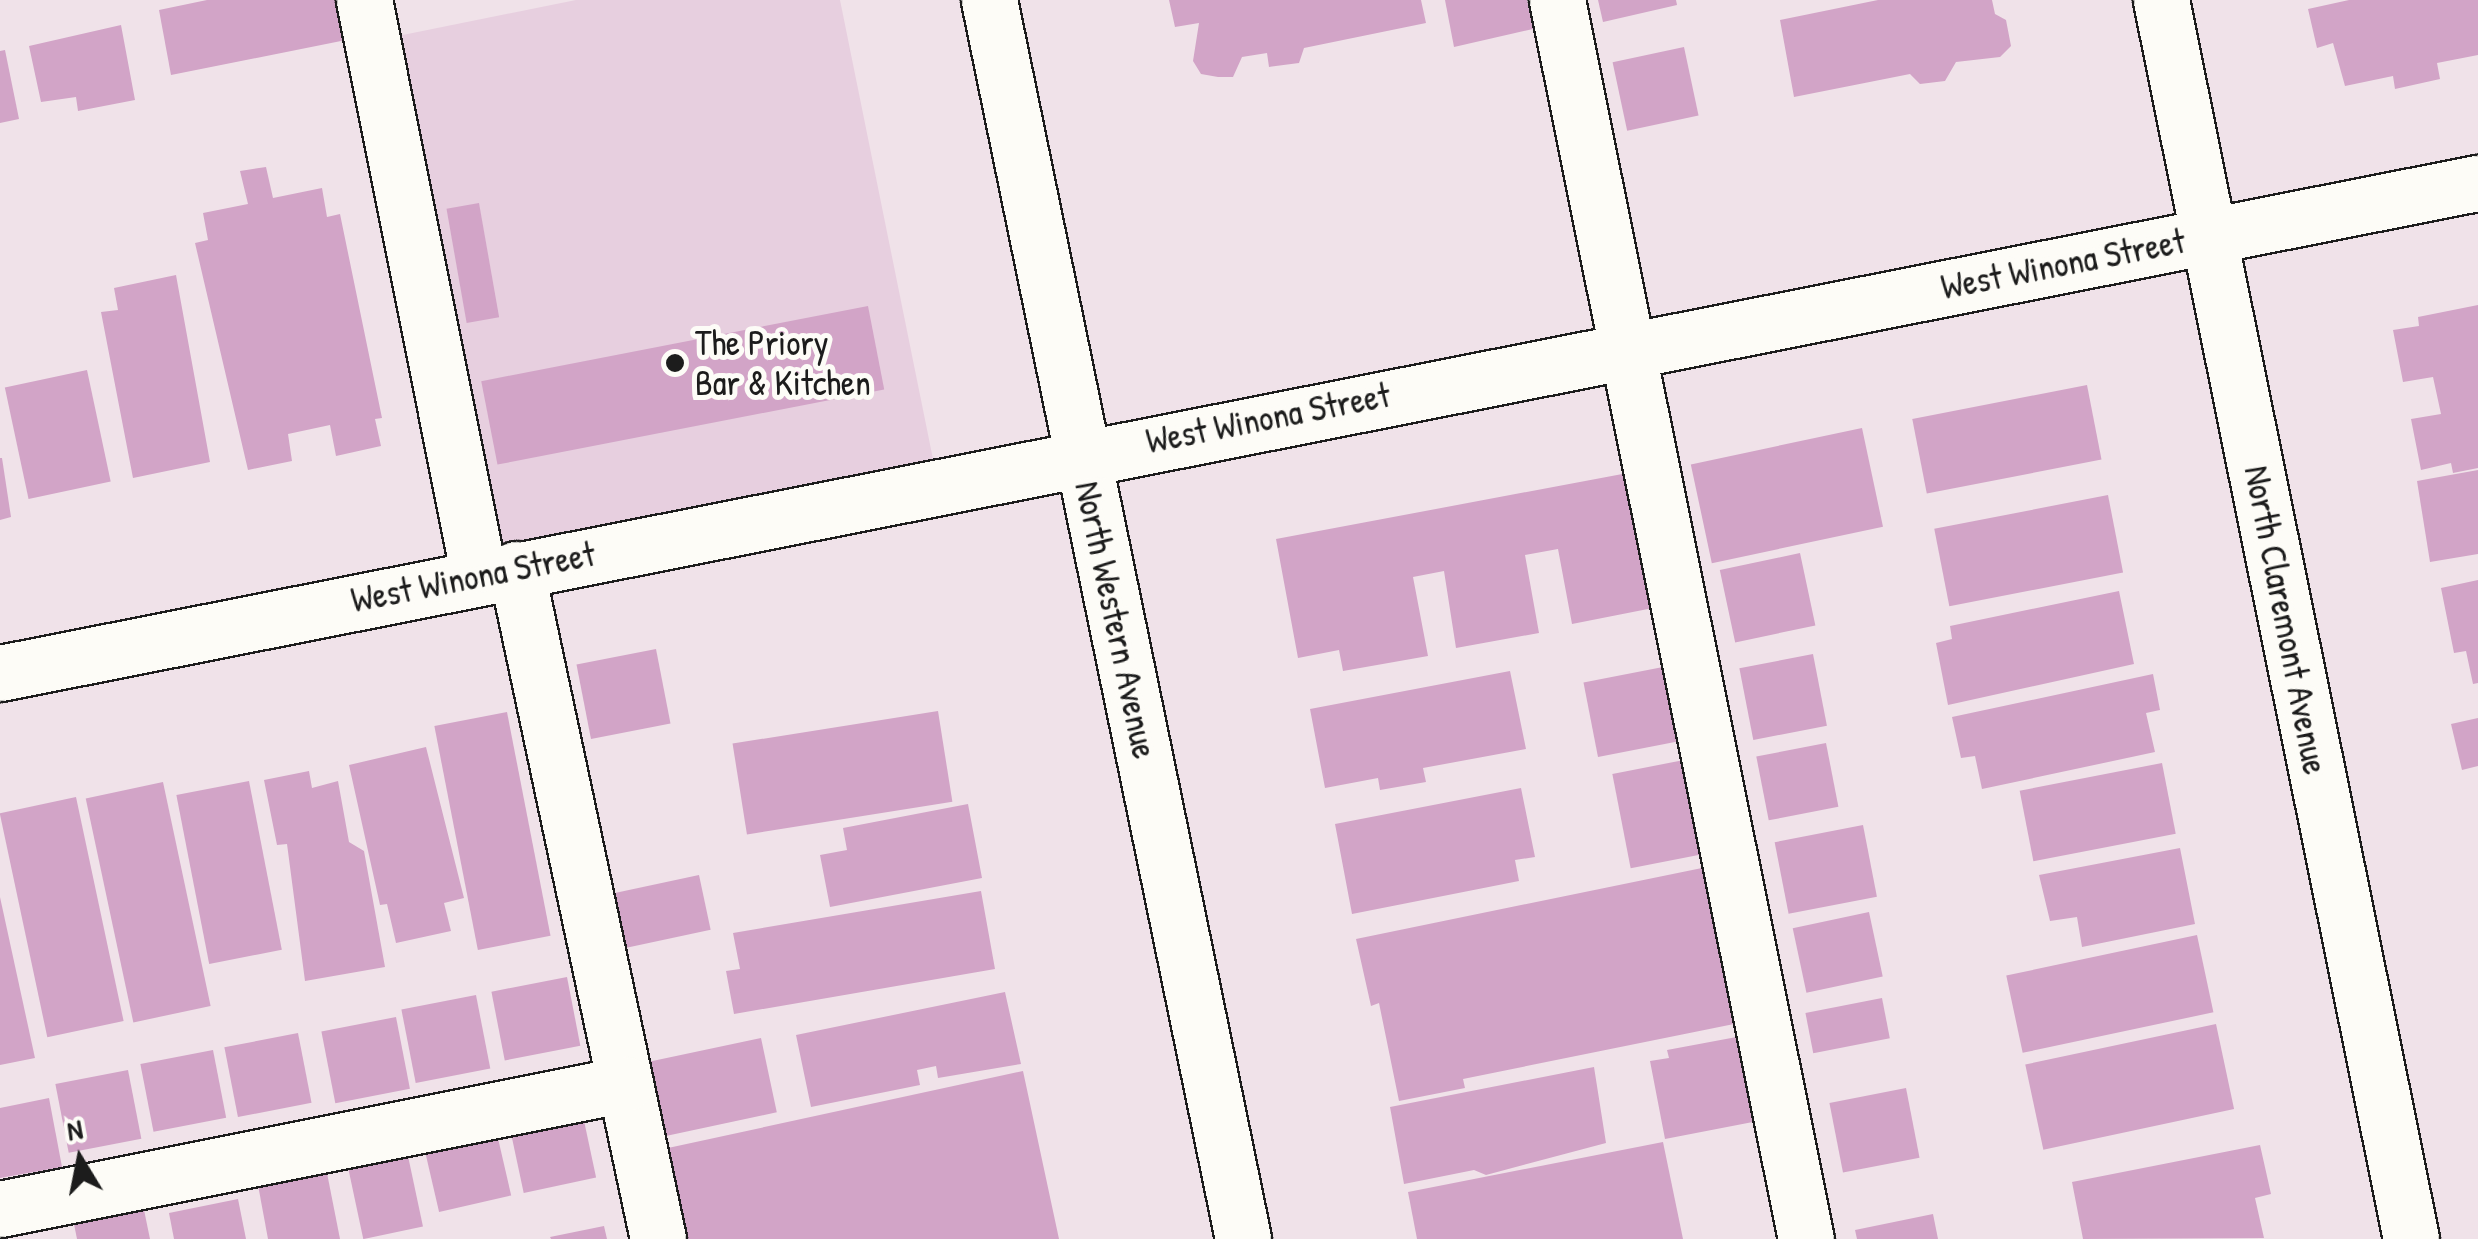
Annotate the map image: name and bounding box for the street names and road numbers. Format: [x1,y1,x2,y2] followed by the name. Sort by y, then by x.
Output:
[1938,220,2188,308] street label: West Winona Street
[1143,374,1393,462] street label: West Winona Street
[2236,462,2336,778] street label: North Claremont Avenue
[1066,478,1166,762] street label: North Western Avenue
[348,533,598,621] street label: West Winona Street

